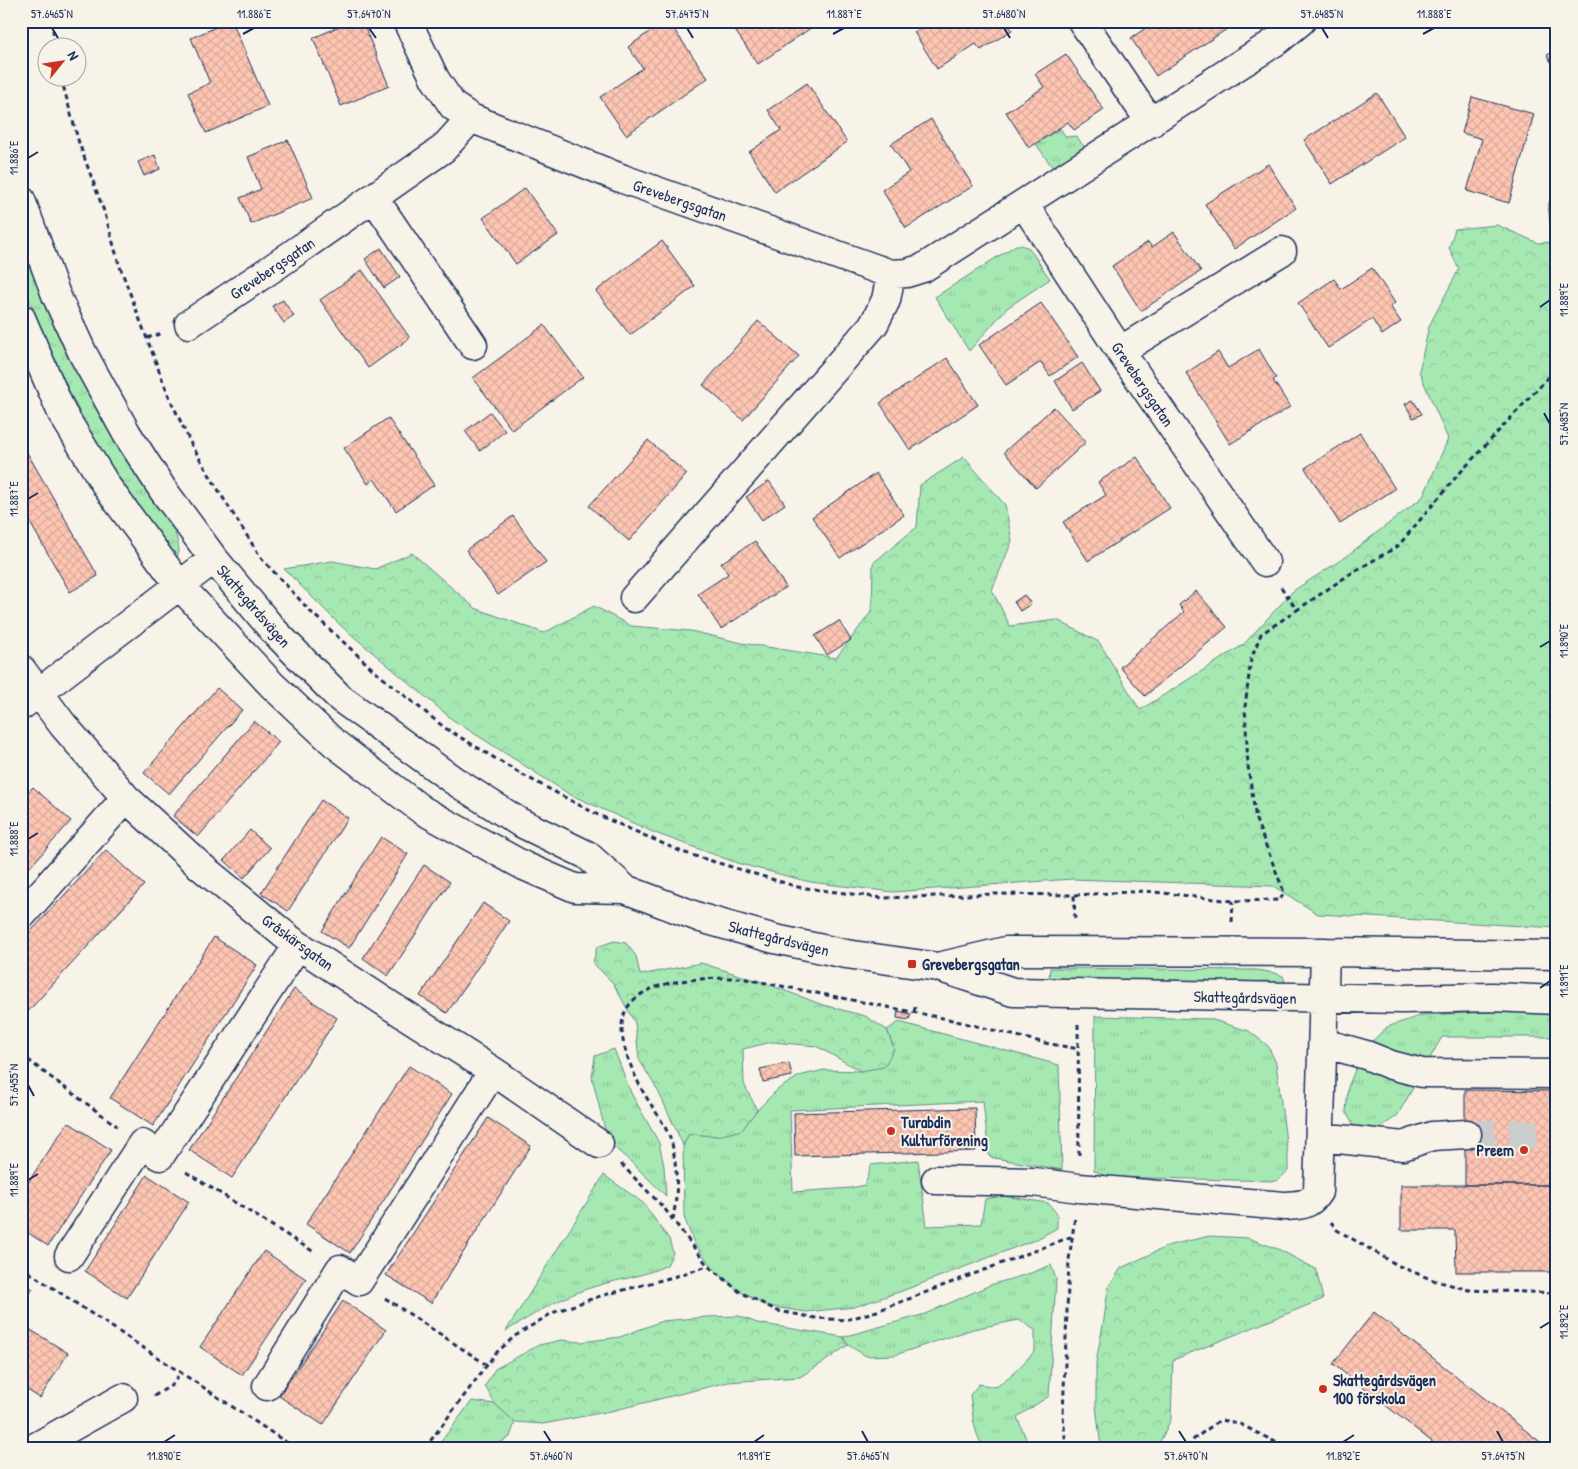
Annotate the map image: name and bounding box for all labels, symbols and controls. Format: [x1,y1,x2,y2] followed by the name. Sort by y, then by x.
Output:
[31,5,73,22] text: 57.6465°N
[237,5,272,22] text: 11.886°E
[347,5,391,22] text: 57.6470°N
[665,5,709,22] text: 57.6475°N
[826,5,863,22] text: 11.887°E
[983,5,1025,22] text: 57.6480°N
[1301,5,1343,22] text: 57.6485°N
[1417,5,1452,22] text: 11.888°E
[38,38,88,88] north arrow
[64,47,84,64] text: N
[5,140,22,175] text: 11.886°E
[630,174,730,226] street label: Grevebergsgatan
[225,232,319,304] street label: Grevebergsgatan
[1555,282,1572,317] text: 11.889°E
[1107,337,1179,431] street label: Grevebergsgatan
[1555,403,1572,445] text: 57.6485°N
[5,480,22,517] text: 11.887°E
[212,560,296,652] street label: Skattegårdsvägen
[1555,623,1572,658] text: 11.890°E
[5,821,22,856] text: 11.888°E
[258,908,338,976] street label: Gråskärsgatan
[726,915,832,961] street label: Skattegårdsvägen
[922,953,1020,976] place label: Grevebergsgatan
[906,958,918,970] marker: Grevebergsgatan
[1555,964,1572,998] text: 11.891°E
[1193,985,1297,1009] street label: Skattegårdsvägen
[5,1064,22,1106] text: 57.6455°N
[900,1111,988,1152] place label: Turabdin Kulturförening
[885,1125,897,1137] marker: Turabdin Kulturförening
[1477,1139,1514,1161] place label: Preem
[1518,1144,1530,1156] marker: Preem
[5,1162,22,1197] text: 11.889°E
[1555,1304,1572,1339] text: 11.892°E
[1333,1369,1436,1409] place label: Skattegårdsvägen 100 förskola
[1317,1383,1329,1395] marker: Skattegårdsvägen 100 förskola
[147,1447,182,1464] text: 11.890°E
[530,1447,572,1464] text: 57.6460°N
[737,1447,771,1464] text: 11.891°E
[847,1447,889,1464] text: 57.6465°N
[1164,1447,1208,1464] text: 57.6470°N
[1326,1447,1361,1464] text: 11.892°E
[1481,1447,1525,1464] text: 57.6475°N

